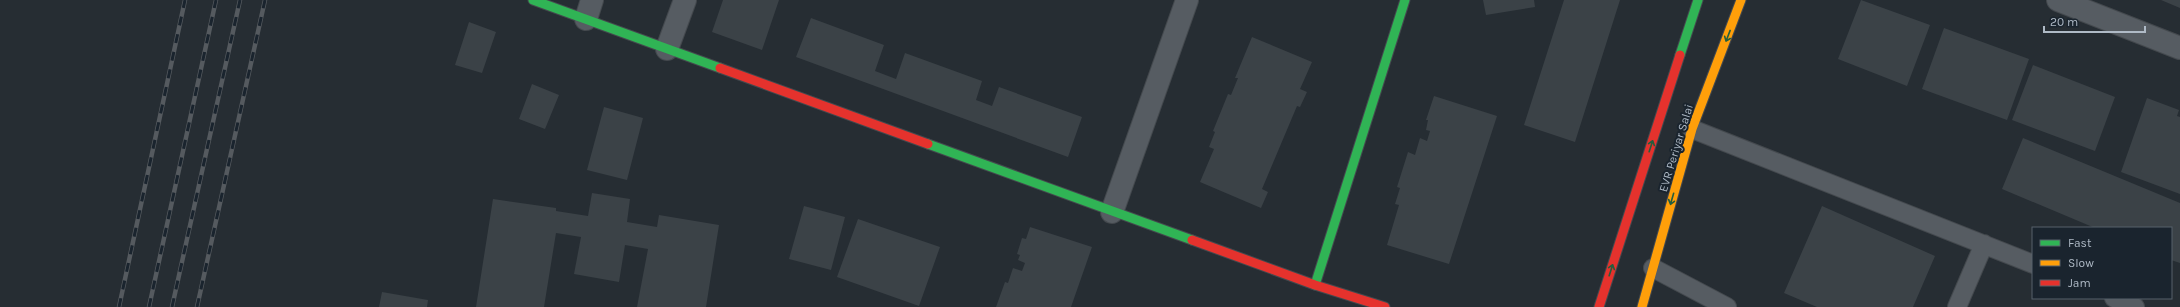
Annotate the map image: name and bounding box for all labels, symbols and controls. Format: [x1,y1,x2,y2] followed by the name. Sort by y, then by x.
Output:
[2044,8,2145,34] scale bar
[2050,15,2078,29] text: 20 m
[1723,30,1731,42] one-way arrow
[1656,102,1696,194] street label: EVR Periyar Salai
[1648,140,1655,153] one-way arrow
[1668,192,1675,205] one-way arrow
[2032,227,2172,299] legend
[2068,236,2092,250] text: Fast
[2068,256,2094,270] text: Slow
[1608,264,1615,277] one-way arrow
[2068,276,2091,290] text: Jam

